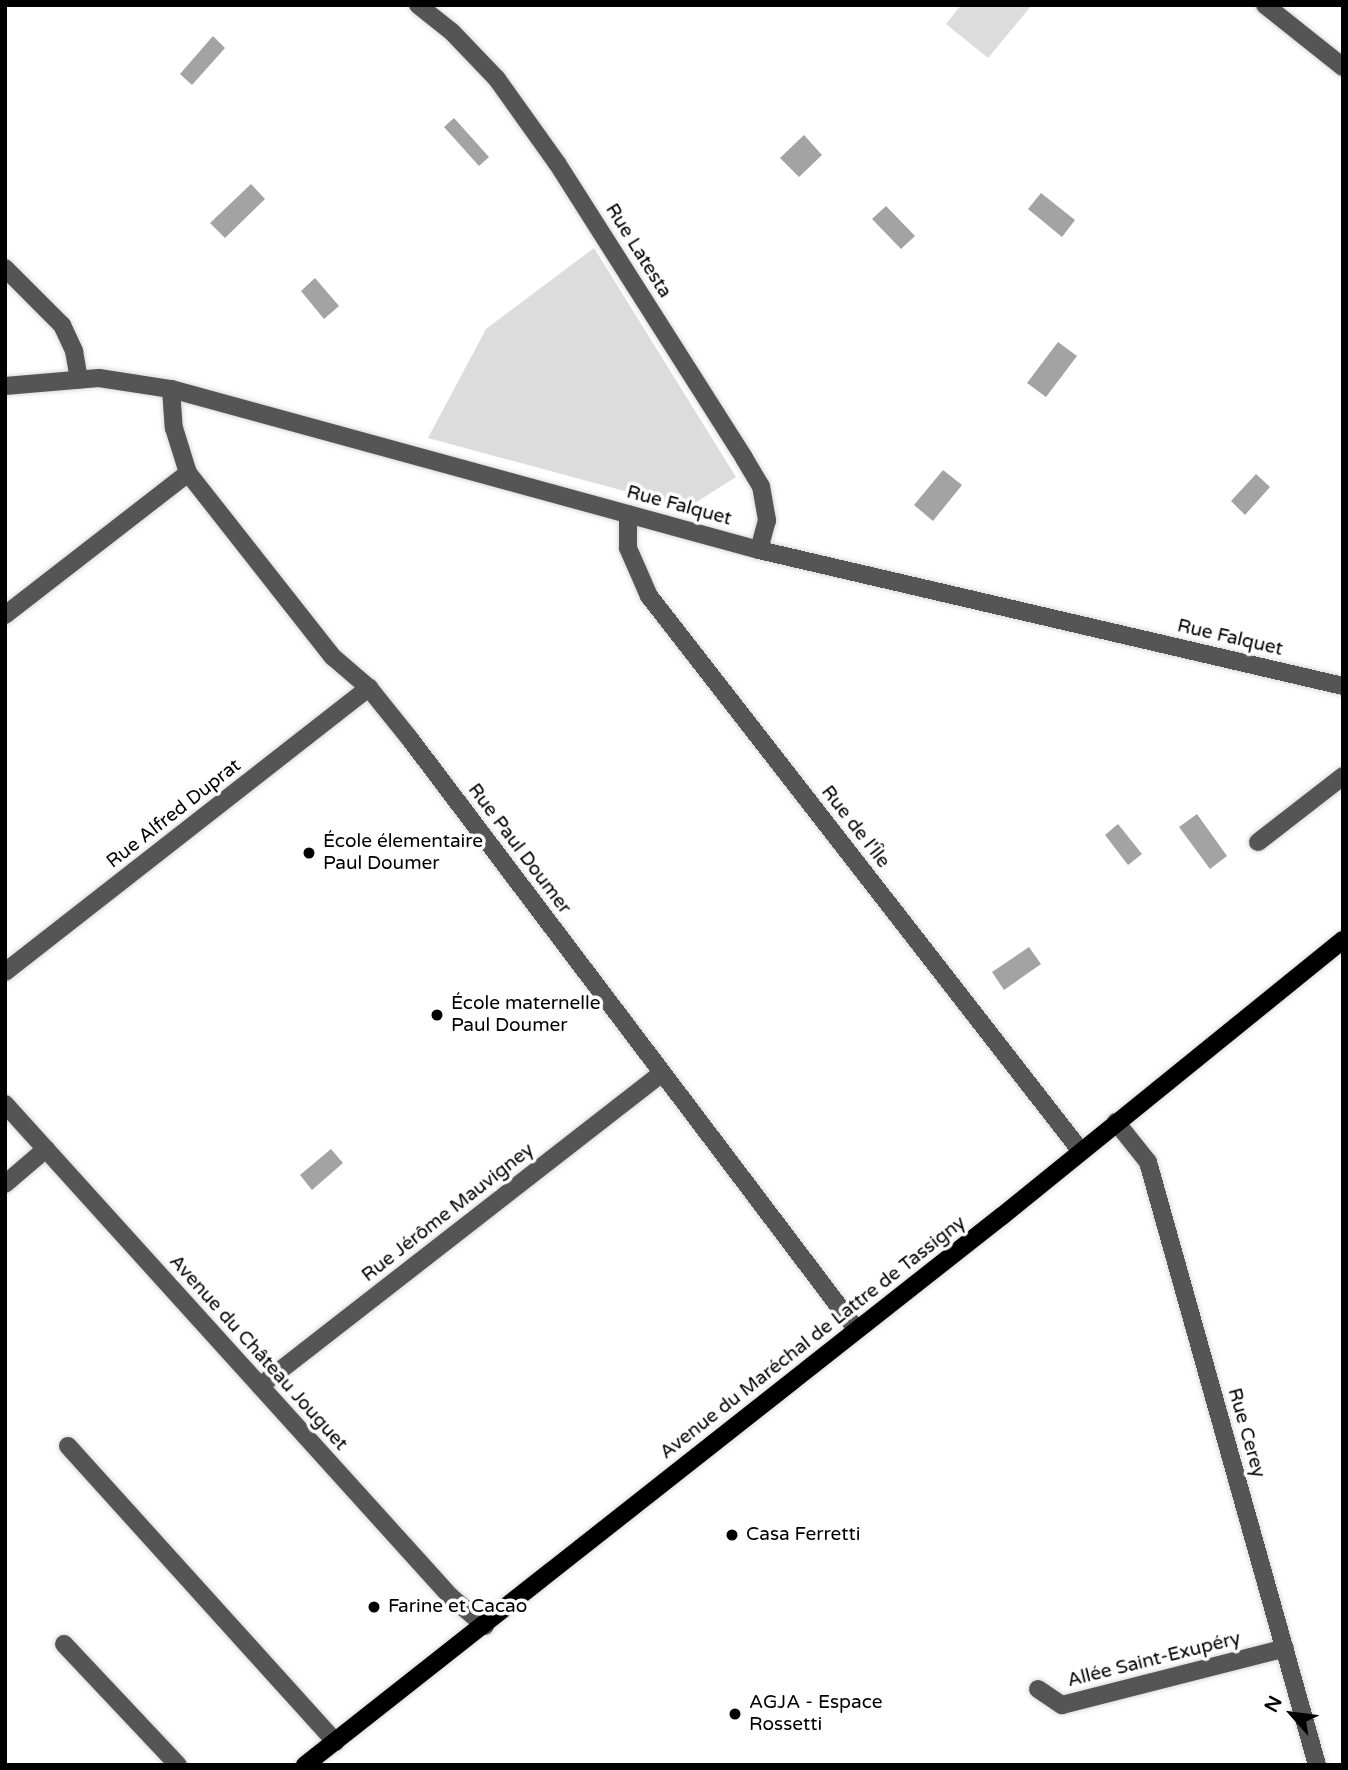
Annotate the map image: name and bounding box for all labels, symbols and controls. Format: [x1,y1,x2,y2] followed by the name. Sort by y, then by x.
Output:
[600,200,676,302] street label: Rue Latesta
[624,481,734,531] street label: Rue Falquet
[1175,615,1285,661] street label: Rue Falquet
[102,754,246,874] street label: Rue Alfred Duprat
[463,779,575,919] street label: Rue Paul Doumer
[816,781,894,873] street label: Rue de l'Île
[323,831,483,875] place label: École élementaire Paul Doumer
[301,845,317,861] marker: École élementaire Paul Doumer
[451,993,600,1037] place label: École maternelle Paul Doumer
[429,1007,445,1023] marker: École maternelle Paul Doumer
[358,1139,538,1287] street label: Rue Jérôme Mauvigney
[656,1212,970,1464] street label: Avenue du Maréchal de Lattre de Tassigny
[164,1251,352,1455] street label: Avenue du Château Jouguet
[1222,1385,1270,1481] street label: Rue Cerey
[746,1524,860,1546] place label: Casa Ferretti
[724,1527,740,1543] marker: Casa Ferretti
[388,1596,527,1618] place label: Farine et Cacao
[366,1599,382,1615] marker: Farine et Cacao
[1065,1627,1243,1693] street label: Allée Saint-Exupéry
[1257,1679,1327,1749] north arrow
[749,1692,883,1736] place label: AGJA - Espace Rossetti
[1260,1692,1287,1716] text: N
[727,1706,743,1722] marker: AGJA - Espace Rossetti

